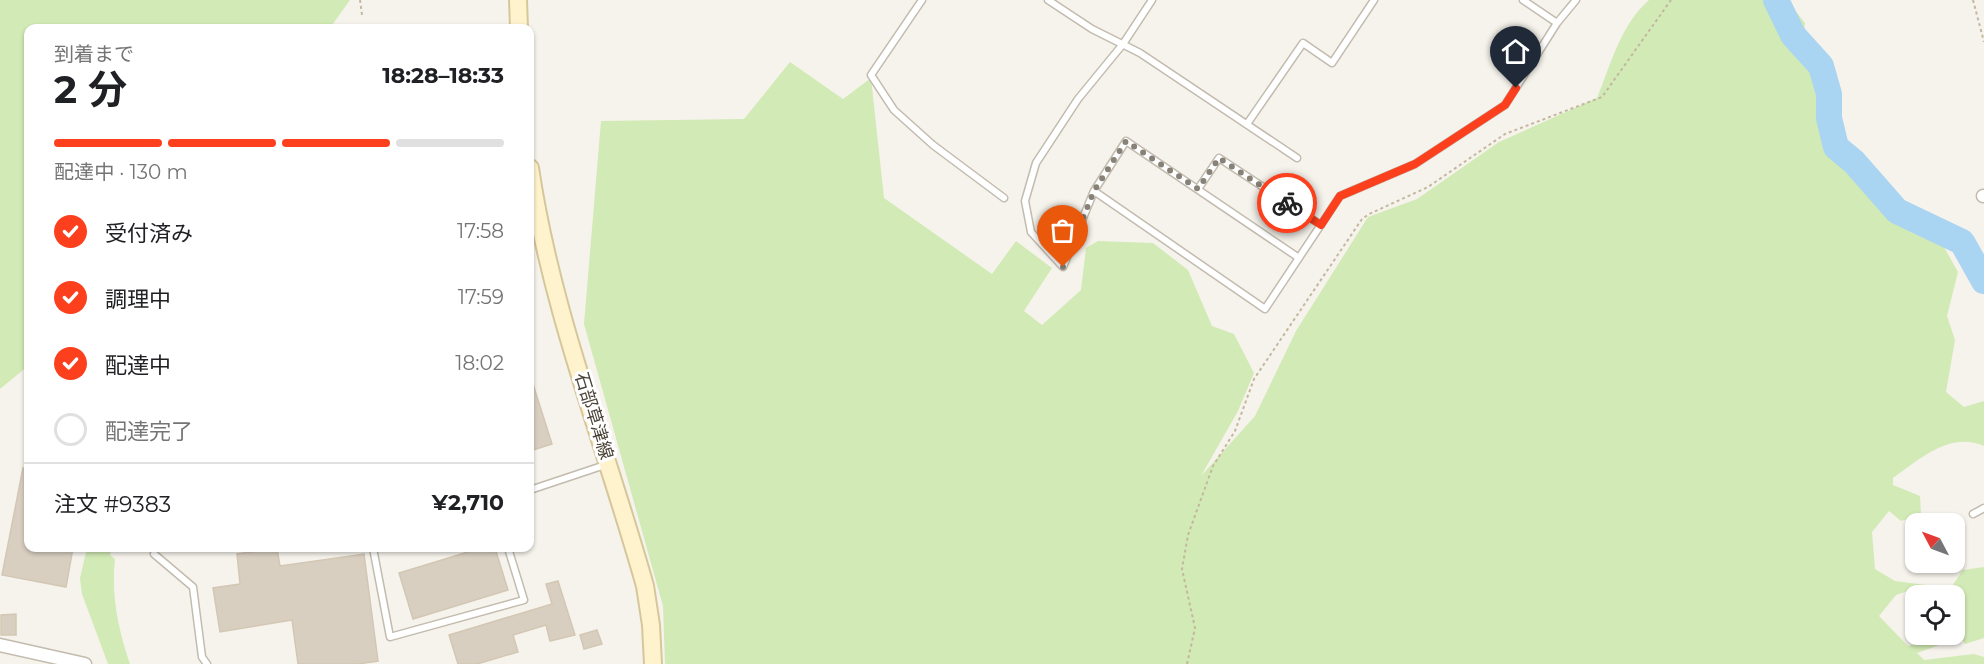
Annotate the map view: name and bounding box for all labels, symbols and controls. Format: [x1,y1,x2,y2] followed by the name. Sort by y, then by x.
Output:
[1490,26,1541,88] pin
[1499,35,1532,68] icon: home
[54,42,134,66] text: 到着まで
[382,62,504,89] text: 18:28–18:33
[54,65,127,113] text: 2 分
[54,160,188,184] text: 配達中 · 130 m
[1257,173,1317,233] courier
[1271,187,1304,220] icon: bike
[1037,205,1088,267] pin
[1046,214,1079,247] icon: bag
[54,215,87,248] icon: check
[457,219,504,243] text: 17:58
[105,220,193,247] text: 受付済み
[54,281,87,314] icon: check
[458,285,504,309] text: 17:59
[105,286,171,313] text: 調理中
[54,347,87,380] icon: check
[455,351,504,375] text: 18:02
[105,352,171,379] text: 配達中
[570,370,618,462] street label: 石部草津線
[105,418,193,445] text: 配達完了
[432,489,504,516] text: ¥2,710
[54,491,171,518] text: 注文 #9383
[1905,513,1965,573] north arrow
[1905,513,1965,645] map controls
[1905,585,1965,645] button: locate

